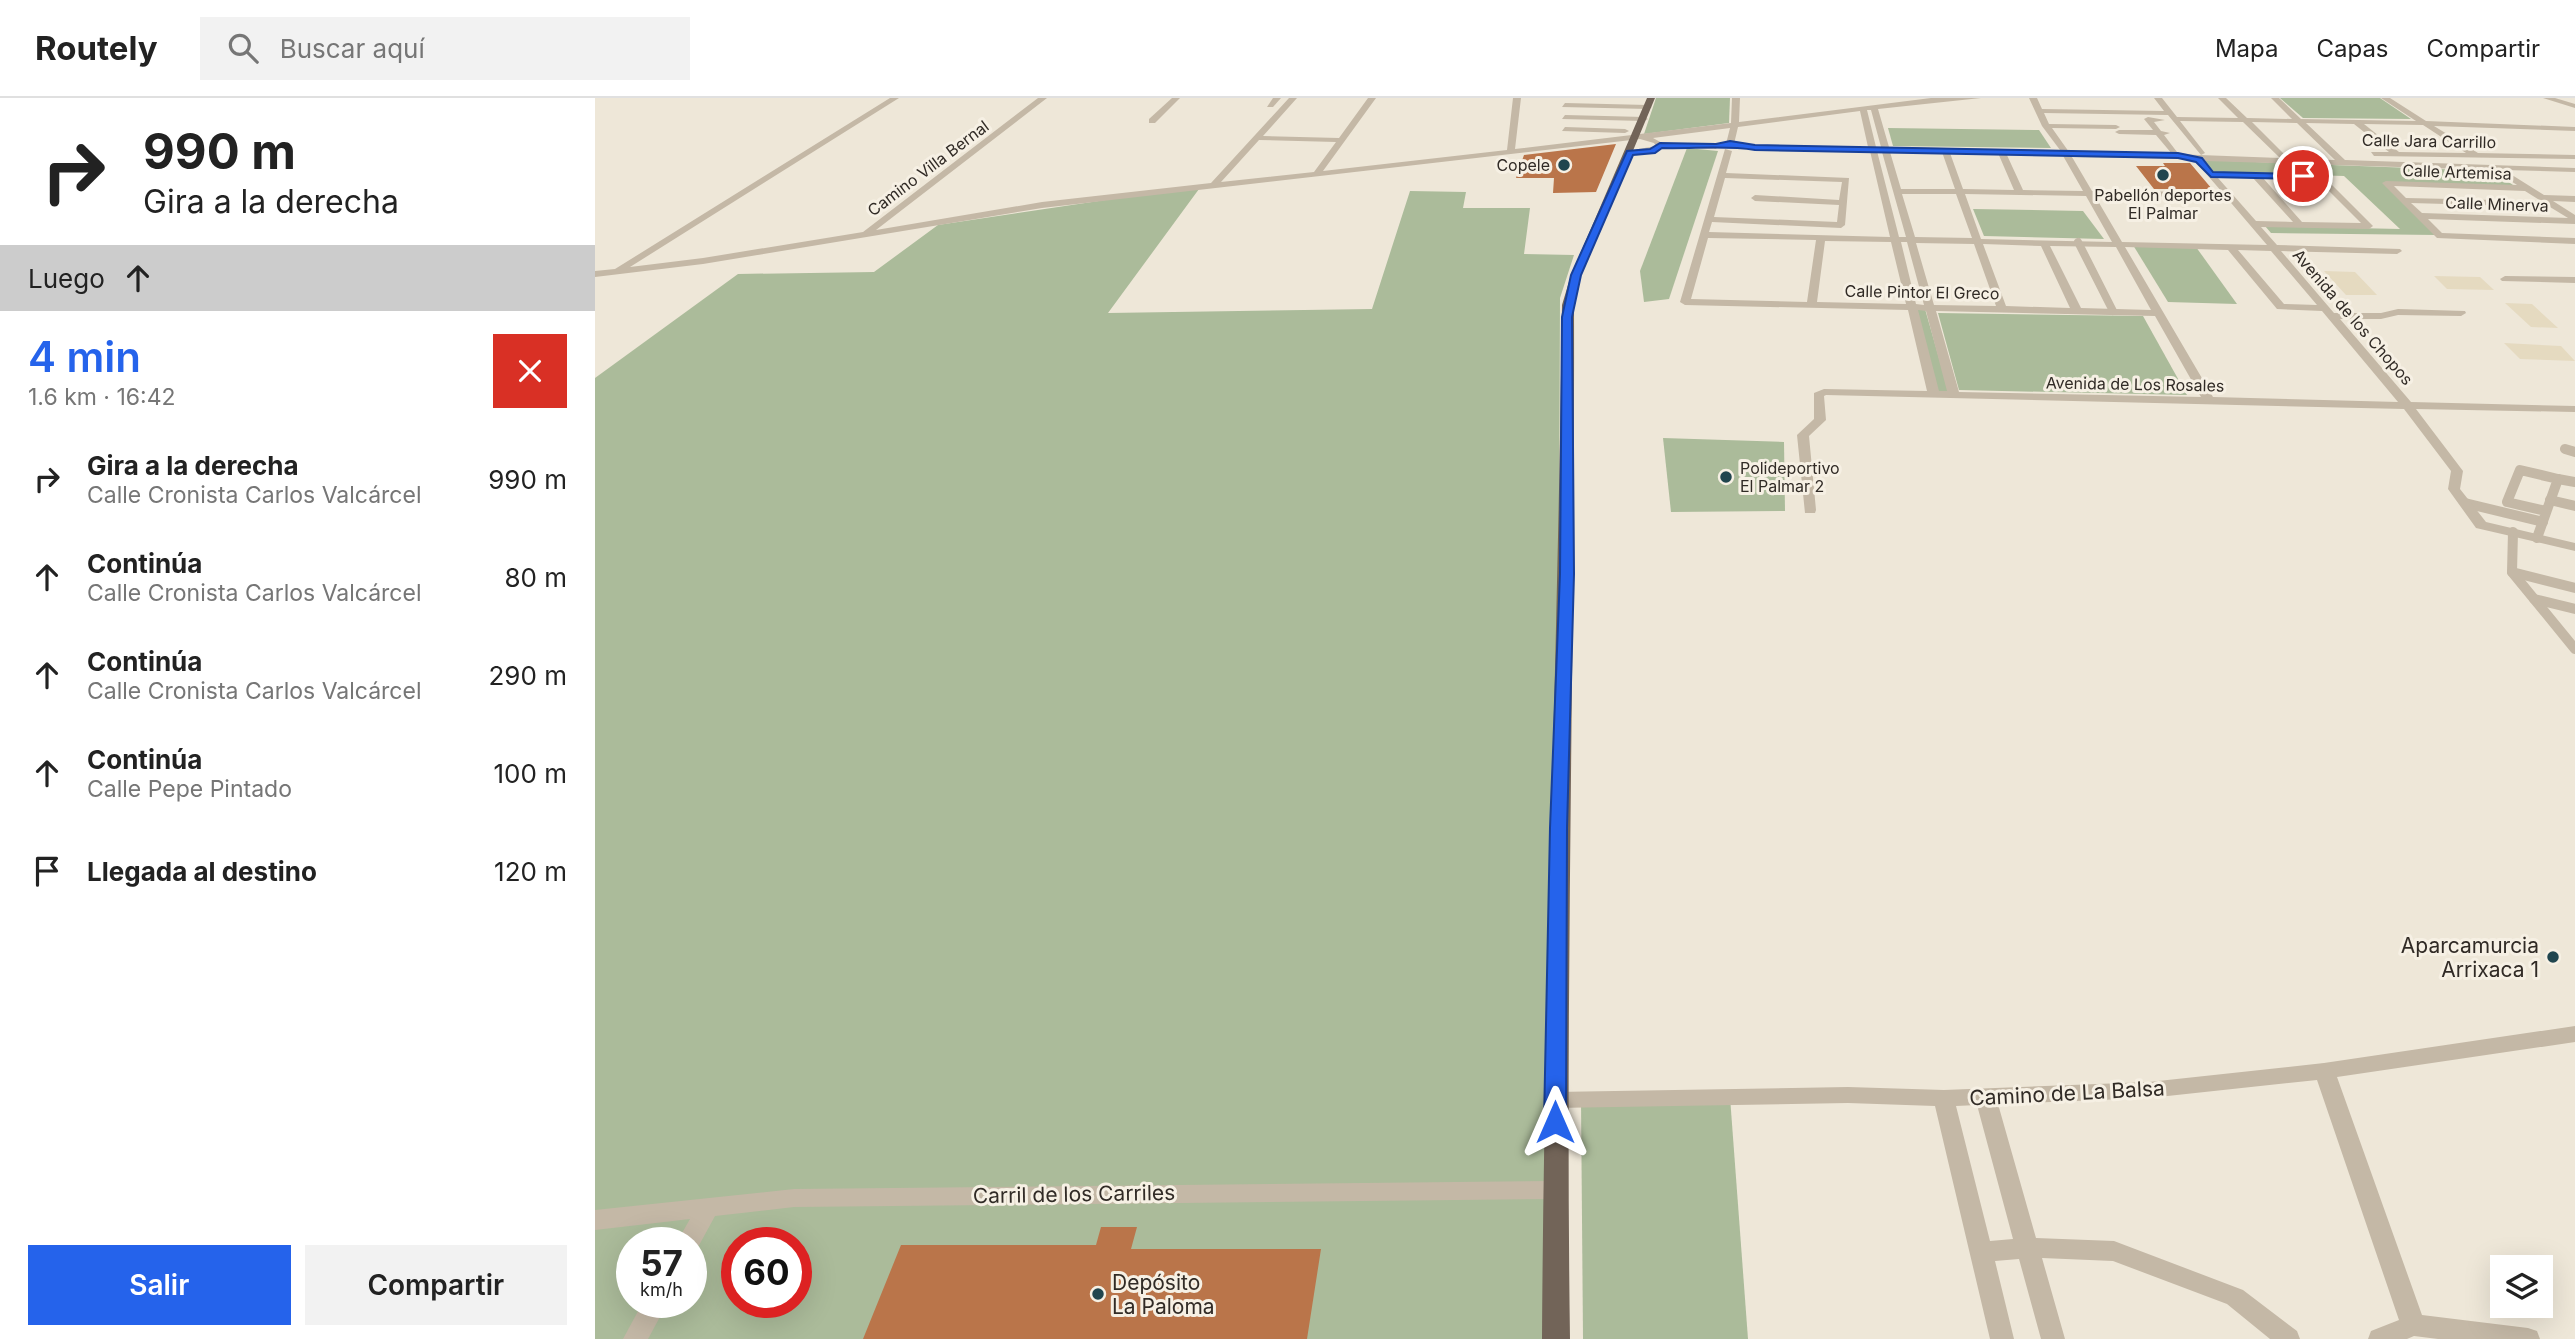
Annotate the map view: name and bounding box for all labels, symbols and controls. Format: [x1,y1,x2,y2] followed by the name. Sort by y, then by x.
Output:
[200,17,690,80] search box
[35,28,158,68] text: Routely
[224,29,262,67] icon: search
[280,33,425,64] text: Buscar aquí
[2215,34,2278,63] text: Mapa
[2316,34,2389,63] text: Capas
[2427,34,2540,63] text: Compartir
[863,116,993,220] street label: Camino Villa Bernal
[143,122,296,181] text: 990 m
[28,126,119,217] icon: right
[2362,130,2496,152] street label: Calle Jara Carrillo
[2273,146,2333,206] pin
[1496,155,1550,175] place label: Copele
[1556,157,1572,173] marker: Copele
[2284,157,2322,195] icon: arrive
[2402,160,2512,184] street label: Calle Artemisa
[2155,167,2171,183] marker: Pabellón deportes El Palmar
[143,182,399,221] text: Gira a la derecha
[2094,185,2232,223] place label: Pabellón deportes El Palmar
[2445,192,2549,216] street label: Calle Minerva
[2289,245,2417,389] street label: Avenida de los Chopos
[119,259,157,297] icon: ahead
[28,263,105,294] text: Luego
[1844,281,2000,303] street label: Calle Pintor El Greco
[28,331,141,382] text: 4 min
[493,334,567,408] button: close
[2046,372,2224,396] street label: Avenida de Los Rosales
[28,383,176,411] text: 1.6 km · 16:42
[87,450,299,481] text: Gira a la derecha
[1740,458,1840,496] place label: Polideportivo El Palmar 2
[28,460,66,498] icon: right
[488,464,567,495] text: 990 m
[1718,469,1734,485] marker: Polideportivo El Palmar 2
[87,481,422,509] text: Calle Cronista Carlos Valcárcel
[87,548,202,579] text: Continúa
[28,558,66,596] icon: ahead
[504,562,567,593] text: 80 m
[87,579,422,607] text: Calle Cronista Carlos Valcárcel
[87,646,202,677] text: Continúa
[28,656,66,694] icon: ahead
[489,660,567,691] text: 290 m
[87,677,422,705] text: Calle Cronista Carlos Valcárcel
[87,744,202,775] text: Continúa
[28,754,66,792] icon: ahead
[494,758,567,789] text: 100 m
[87,775,292,803] text: Calle Pepe Pintado
[28,852,66,890] icon: arrive
[87,856,317,887] text: Llegada al destino
[494,856,567,887] text: 120 m
[2401,933,2539,982] place label: Aparcamurcia Arrixaca 1
[2545,949,2561,965] marker: Aparcamurcia Arrixaca 1
[1969,1075,2165,1111] street label: Camino de La Balsa
[1518,1085,1592,1159] position arrow
[973,1180,1175,1208] street label: Carril de los Carriles
[721,1227,812,1318] speed limit sign: 60
[640,1242,683,1284] text: 57
[28,1245,291,1325] button: Salir
[305,1245,567,1325] button: Compartir
[2490,1255,2553,1318] map controls
[2490,1255,2553,1318] button: layers
[1112,1270,1215,1319] place label: Depósito La Paloma
[640,1279,683,1300] text: km/h
[1090,1286,1106,1302] marker: Depósito La Paloma

